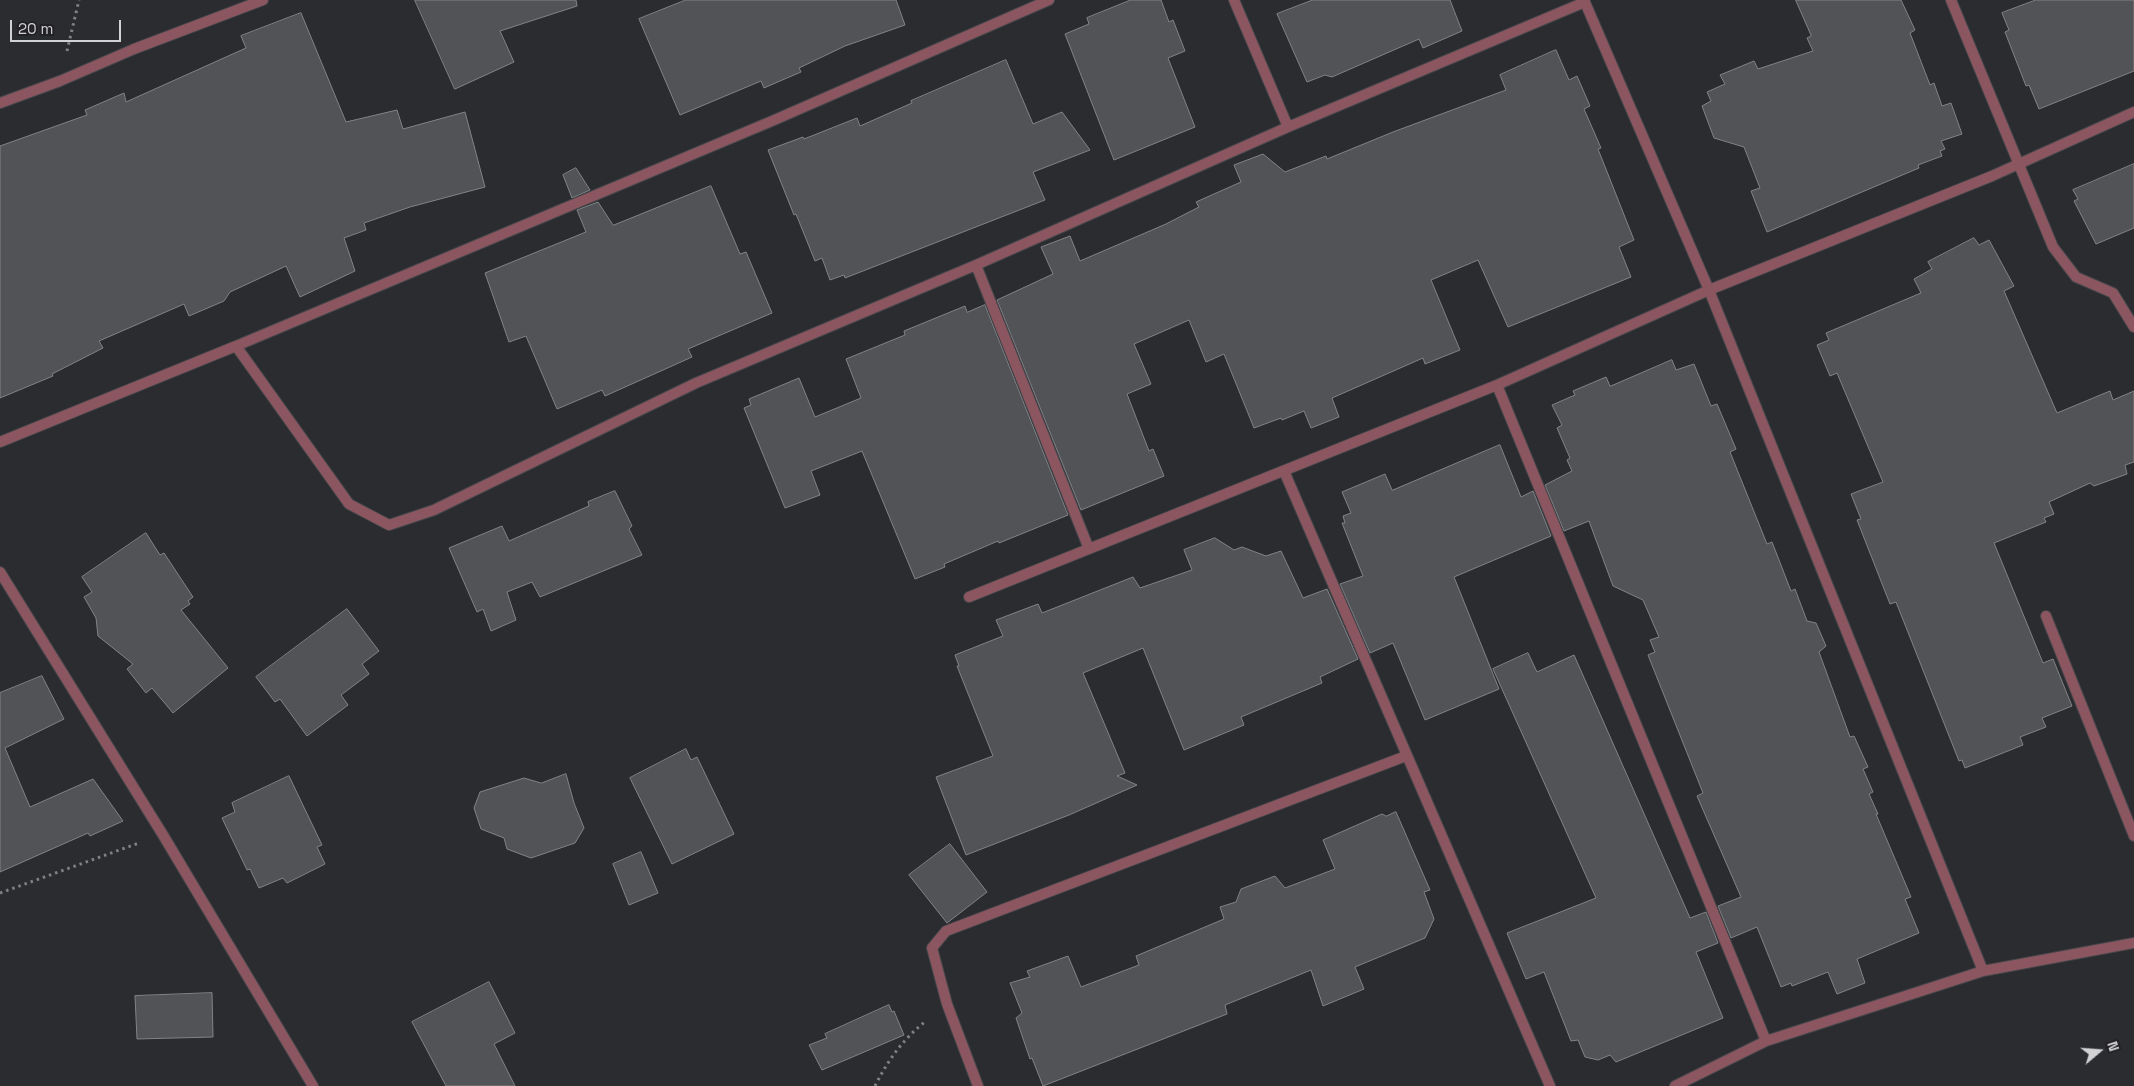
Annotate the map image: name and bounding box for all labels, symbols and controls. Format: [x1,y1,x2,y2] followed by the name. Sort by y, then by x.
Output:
[12,10,124,42] scale bar
[18,19,53,38] text: 20 m
[2074,1026,2124,1076] north arrow
[2103,1039,2123,1054] text: N

